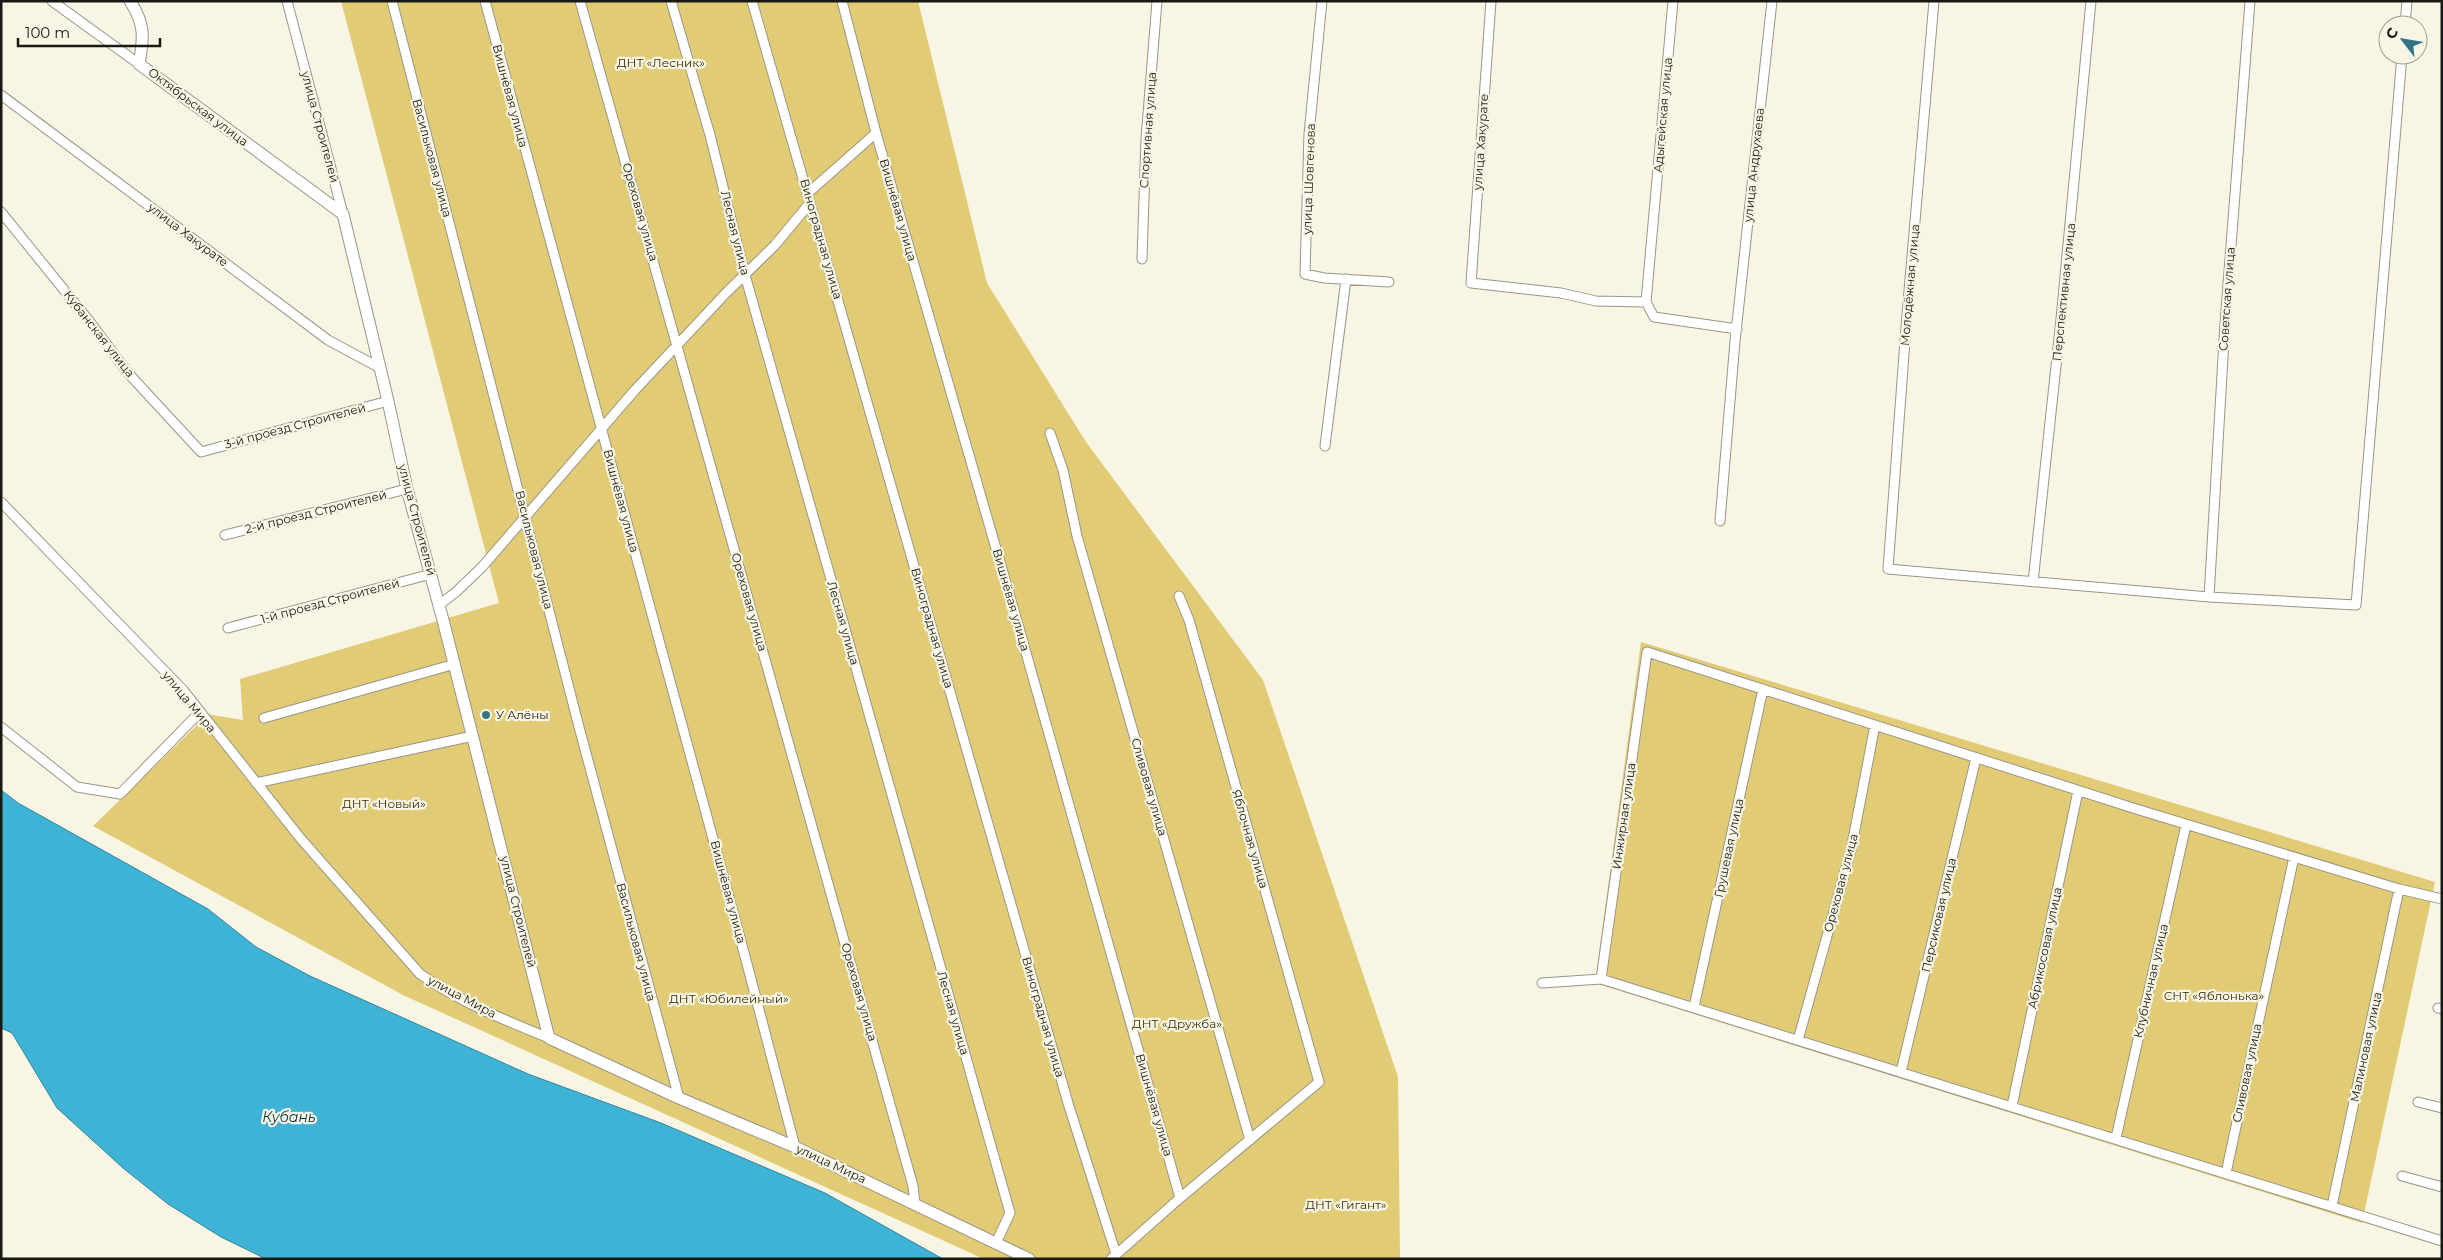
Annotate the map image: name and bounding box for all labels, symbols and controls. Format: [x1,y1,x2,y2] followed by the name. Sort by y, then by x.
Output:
[18,15,160,47] scale bar
[2378,15,2428,65] north arrow
[25,23,70,42] text: 100 m
[2382,24,2402,42] text: С
[490,43,531,149] street label: Вишнёвая улица
[617,55,705,70] park label: ДНТ «Лесник»
[1650,57,1675,173] street label: Адыгейская улица
[145,64,251,149] street label: Октябрьская улица
[298,69,343,184] street label: улица Строителей
[1136,71,1159,189] street label: Спортивная улица
[1470,93,1491,192] street label: улица Хакурате
[409,97,456,219] street label: Васильковая улица
[1740,107,1767,224] street label: улица Андрухаева
[1299,123,1318,236] street label: улица Шовгенова
[877,157,920,263] street label: Вишнёвая улица
[619,161,662,263] street label: Ореховая улица
[797,177,846,301] street label: Виноградная улица
[718,189,753,277] street label: Лесная улица
[144,199,231,270] street label: улица Хакурате
[2049,222,2078,362] street label: Перспективная улица
[1897,223,1922,347] street label: Молодёжная улица
[2215,246,2238,351] street label: Советская улица
[61,287,138,380] street label: Кубанская улица
[223,399,367,452] street label: 3-й проезд Строителей
[601,448,642,554] street label: Вишнёвая улица
[395,462,440,577] street label: улица Строителей
[243,487,388,536] street label: 2-й проезд Строителей
[512,489,557,611] street label: Васильковая улица
[990,547,1033,653] street label: Вишнёвая улица
[728,551,771,653] street label: Ореховая улица
[908,566,957,690] street label: Виноградная улица
[259,575,401,626] street label: 1-й проезд Строителей
[824,579,863,667] street label: Лесная улица
[159,667,219,735] street label: улица Мира
[496,707,549,722] place label: У Алёны
[480,709,492,721] marker: У Алёны
[1128,736,1171,838] street label: Сливовая улица
[1609,762,1638,870] street label: Инжирная улица
[1229,788,1272,890] street label: Яблочная улица
[342,796,426,811] park label: ДНТ «Новый»
[1711,797,1746,899] street label: Грушевая улица
[1820,832,1861,934] street label: Ореховая улица
[708,839,749,945] street label: Вишнёвая улица
[497,853,540,969] street label: улица Строителей
[1918,856,1959,974] street label: Персиковая улица
[613,881,660,1003] street label: Васильковая улица
[2024,886,2065,1010] street label: Абрикосовая улица
[2130,922,2171,1040] street label: Клубничная улица
[838,941,881,1043] street label: Ореховая улица
[1019,955,1068,1079] street label: Виноградная улица
[934,969,973,1057] street label: Лесная улица
[424,972,499,1021] street label: улица Мира
[2164,988,2265,1003] park label: СНТ «Яблонька»
[2347,990,2385,1103] street label: Малиновая улица
[669,991,789,1006] park label: ДНТ «Юбилейный»
[1132,1016,1222,1031] park label: ДНТ «Дружба»
[2229,1022,2264,1124] street label: Сливовая улица
[1133,1052,1176,1158] street label: Вишнёвая улица
[262,1108,316,1126] water label: Кубань
[793,1140,869,1186] street label: улица Мира
[1305,1197,1387,1212] park label: ДНТ «Гигант»

